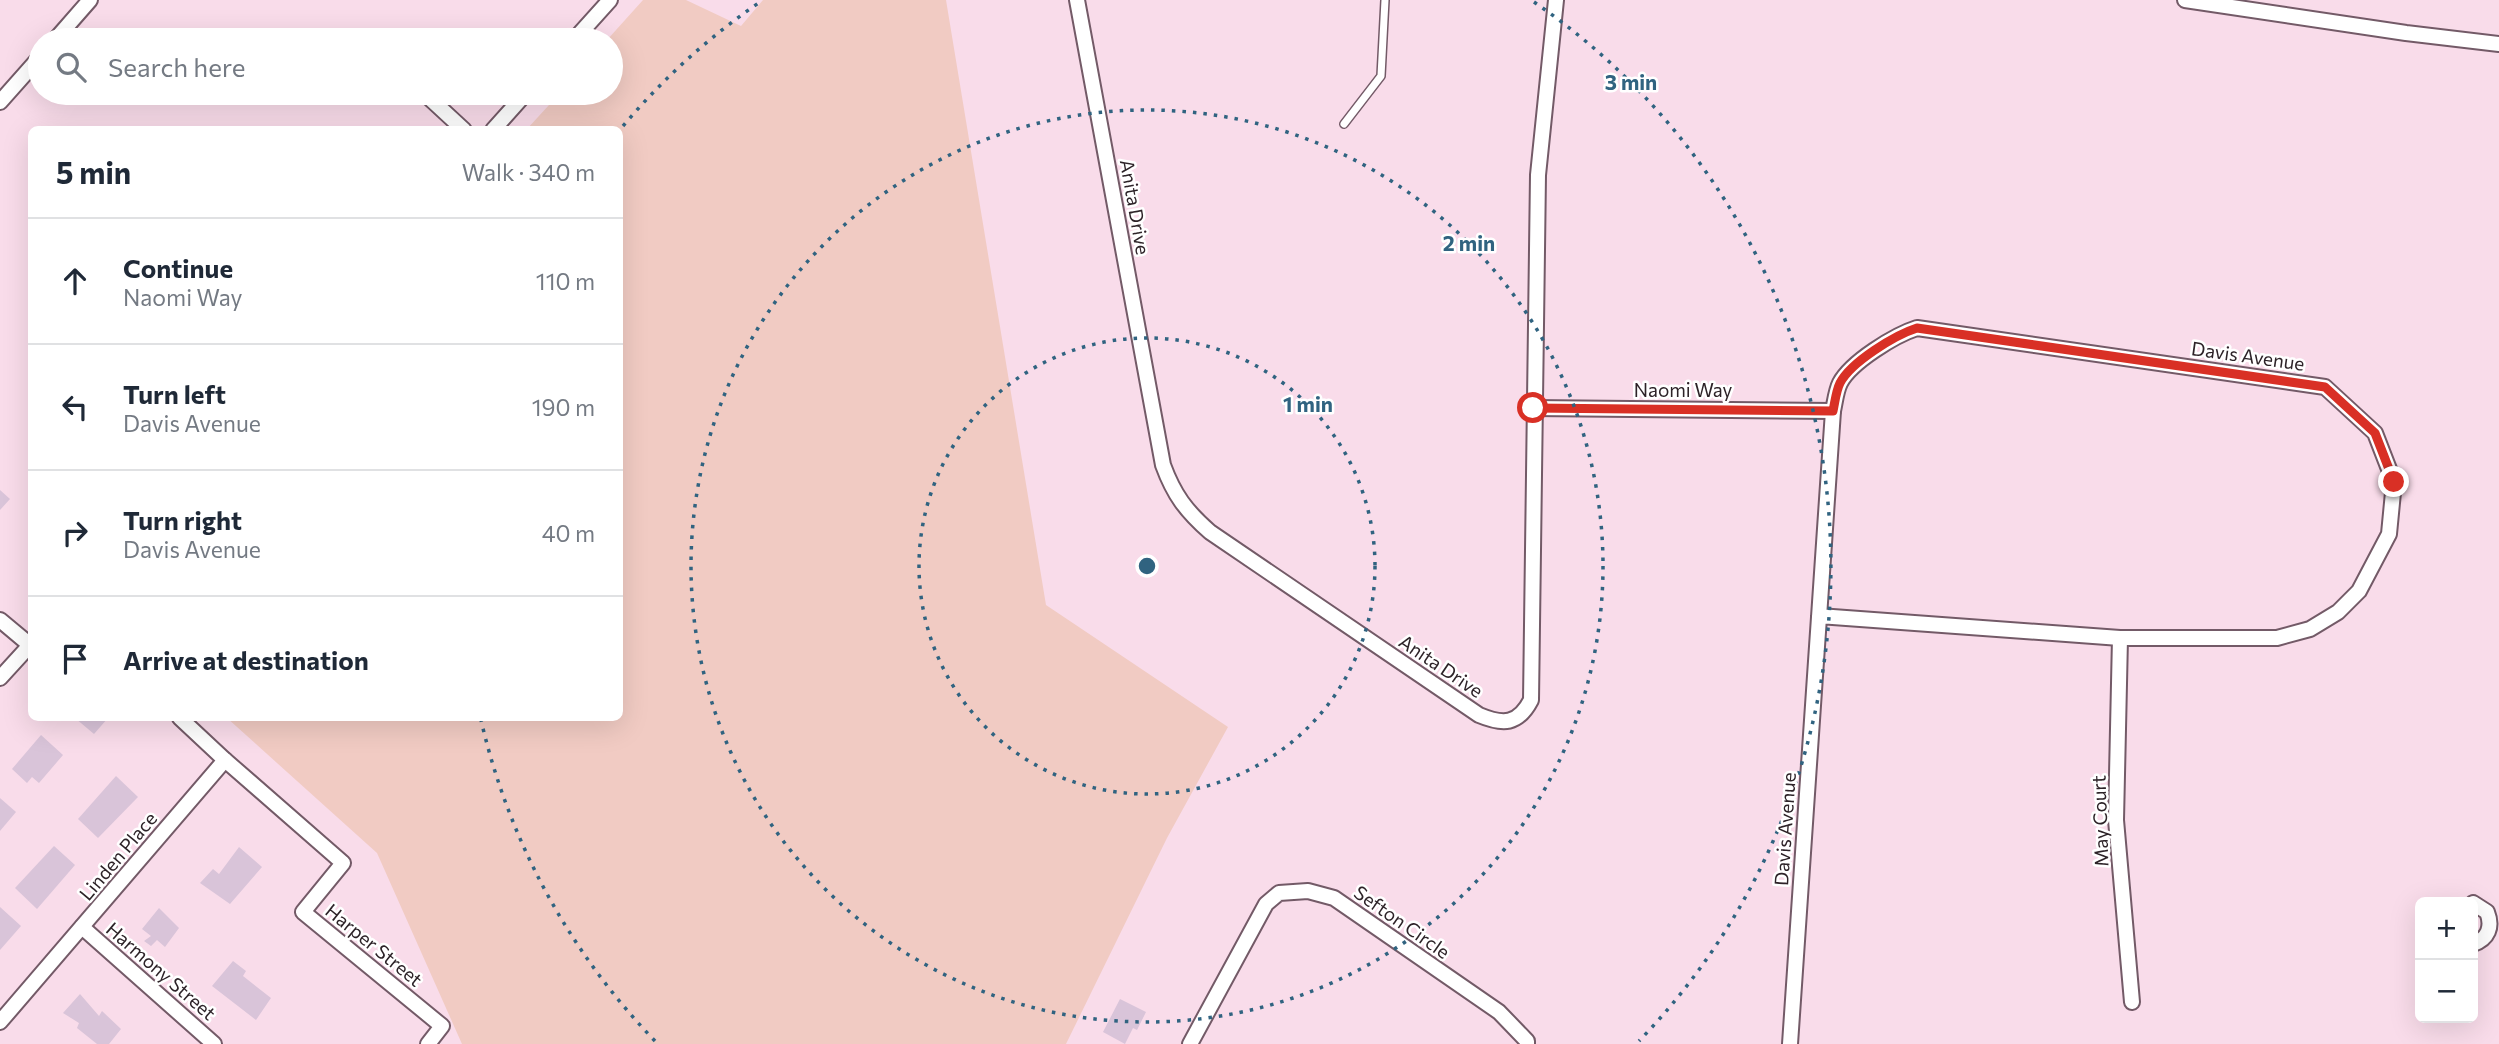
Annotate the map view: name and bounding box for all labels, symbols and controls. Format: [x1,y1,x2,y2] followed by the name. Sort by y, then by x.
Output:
[28,28,623,105] search box
[52,48,90,86] icon: search
[108,51,246,82] text: Search here
[1605,69,1657,94] text: 3 min
[56,153,131,190] text: 5 min
[462,158,595,186] text: Walk · 340 m
[1116,158,1155,256] street label: Anita Drive
[1443,230,1495,255] text: 2 min
[123,252,233,283] text: Continue
[56,262,94,300] icon: ahead
[536,267,595,295] text: 110 m
[123,283,242,311] text: Naomi Way
[2190,336,2306,375] street label: Davis Avenue
[123,378,226,409] text: Turn left
[1634,378,1732,401] street label: Naomi Way
[56,388,94,426] icon: left
[1283,391,1333,416] text: 1 min
[1517,392,1548,423] route start
[532,393,595,421] text: 190 m
[123,409,261,437] text: Davis Avenue
[2378,466,2409,497] route end
[123,504,242,535] text: Turn right
[56,514,94,552] icon: right
[542,519,595,547] text: 40 m
[123,535,261,563] text: Davis Avenue
[1135,554,1159,578] centre of rings
[1395,629,1488,702] street label: Anita Drive
[56,640,94,678] icon: arrive
[123,644,369,675] text: Arrive at destination
[1769,771,1800,887] street label: Davis Avenue
[2086,775,2113,867] street label: May Court
[74,807,161,905] street label: Linden Place
[1350,880,1455,963] street label: Sefton Circle
[2415,897,2478,1023] map controls
[2415,897,2478,960] button: +
[321,899,428,991] street label: Harper Street
[102,917,221,1025] street label: Harmony Street
[2415,960,2478,1023] button: −

